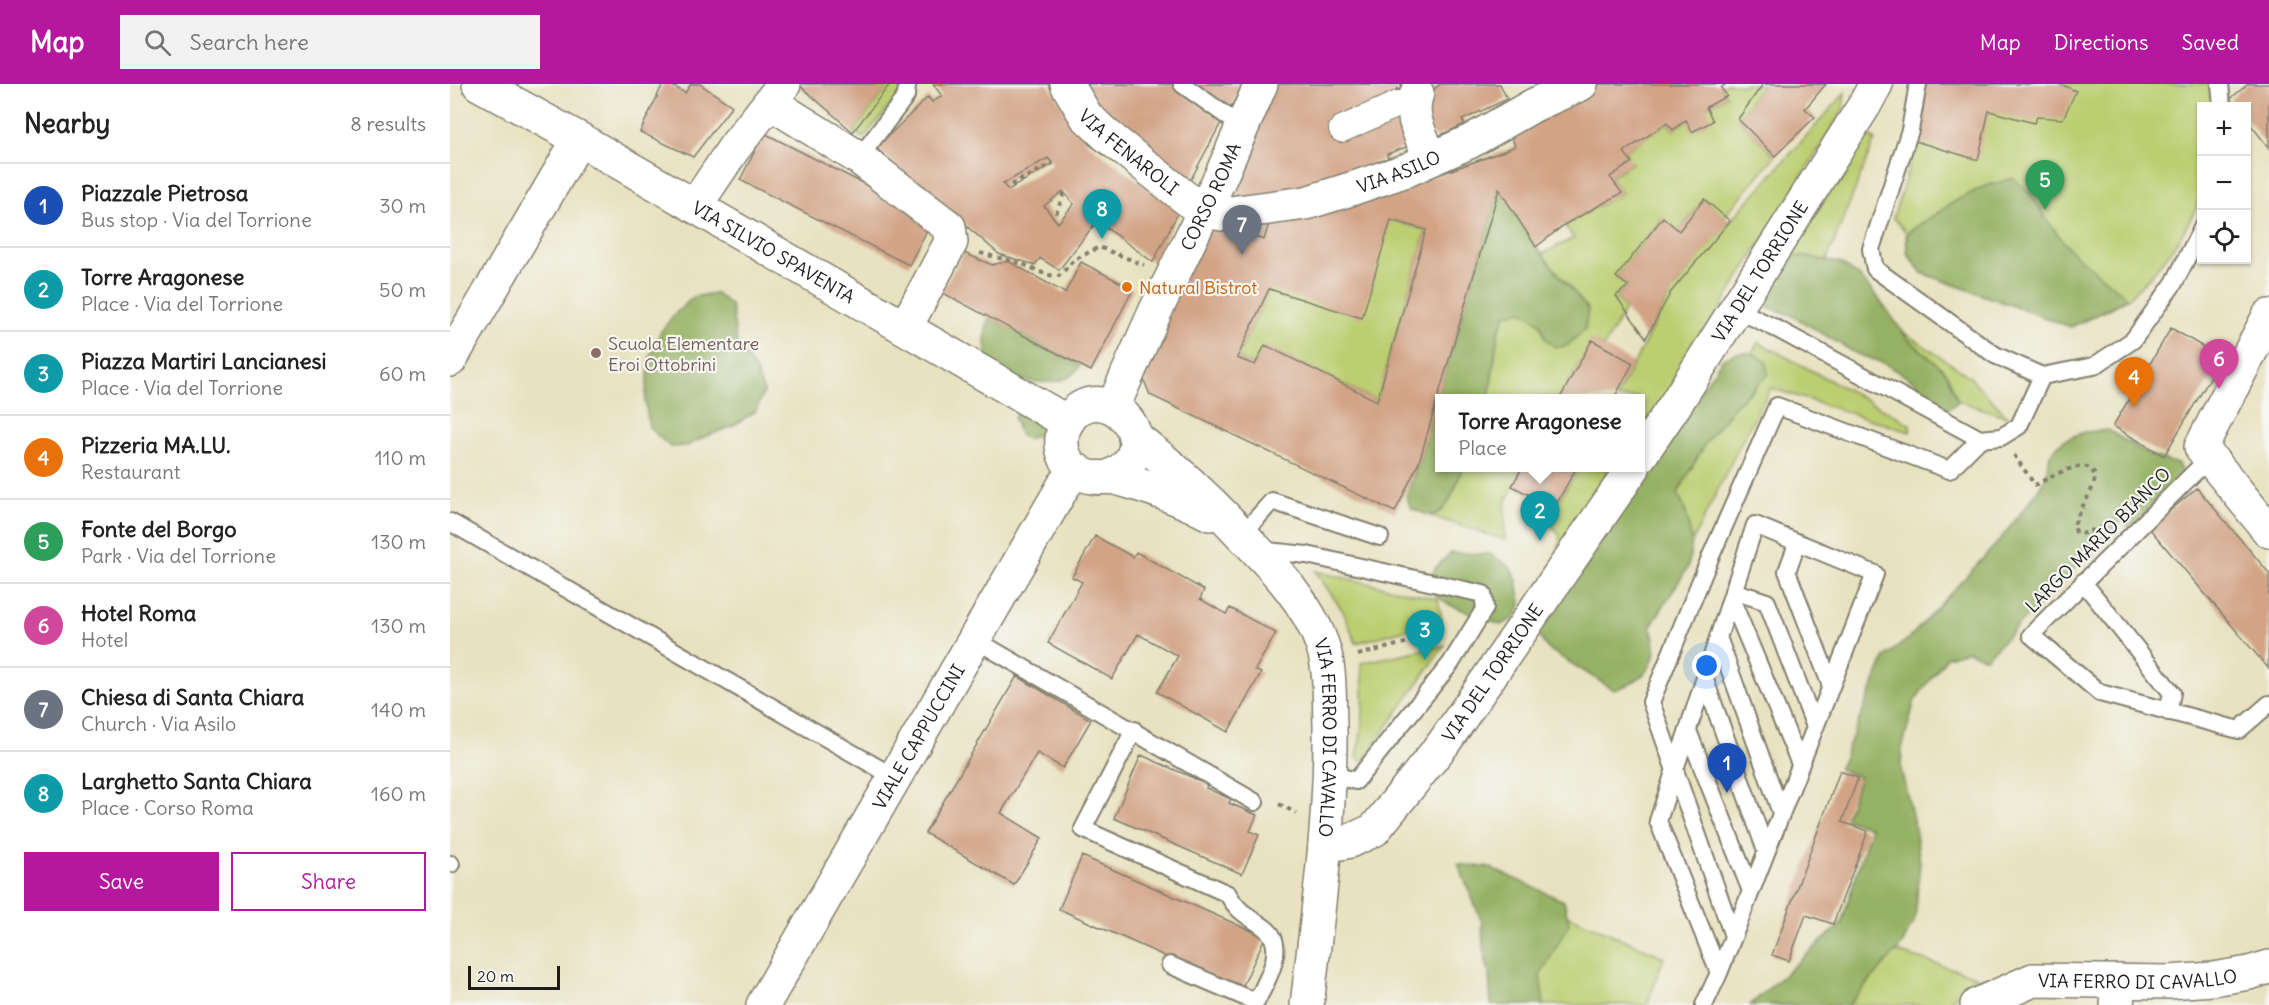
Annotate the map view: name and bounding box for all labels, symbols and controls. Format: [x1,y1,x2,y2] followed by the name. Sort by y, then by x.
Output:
[120,15,540,69] search box
[30,24,84,60] text: Map
[141,26,174,59] icon: search
[189,28,309,56] text: Search here
[1980,29,2021,56] text: Map
[2054,29,2148,56] text: Directions
[2181,29,2239,56] text: Saved
[2197,102,2251,264] map controls
[2197,102,2251,156] button: +
[1074,104,1184,200] street label: VIA FENAROLI
[24,107,110,140] text: Nearby
[350,111,426,136] text: 8 results
[1175,139,1246,254] street label: CORSO ROMA
[1354,145,1444,198] street label: VIA ASILO
[2197,156,2251,210] button: −
[2026,160,2064,210] pin: 5
[81,179,248,207] text: Piazzale Pietrosa
[1082,190,1122,239] pin: 8
[40,193,47,218] text: 1
[379,193,426,218] text: 30 m
[688,196,859,308] street label: VIA SILVIO SPAVENTA
[1706,196,1813,346] street label: VIA DEL TORRIONE
[1222,206,1262,255] pin: 7
[81,207,312,232] text: Bus stop · Via del Torrione
[2197,210,2251,264] button: locate
[81,263,244,291] text: Torre Aragonese
[1139,276,1257,299] place label: Natural Bistrot
[38,277,49,302] text: 2
[379,277,426,302] text: 50 m
[1120,280,1134,294] marker: Natural Bistrot
[81,291,283,316] text: Place · Via del Torrione
[608,332,759,376] place label: Scuola Elementare Eroi Ottobrini
[2200,340,2238,389] pin: 6
[589,346,603,360] marker: Scuola Elementare Eroi Ottobrini
[81,347,326,375] text: Piazza Martiri Lancianesi
[2114,358,2154,407] pin: 4
[38,361,49,386] text: 3
[379,361,426,386] text: 60 m
[81,375,283,400] text: Place · Via del Torrione
[1435,394,1645,472] popup
[1458,407,1622,435] text: Torre Aragonese
[81,431,231,459] text: Pizzeria MA.LU.
[1458,435,1507,460] text: Place
[38,445,49,470] text: 4
[375,445,426,470] text: 110 m
[81,459,180,484] text: Restaurant
[2021,463,2175,617] street label: LARGO MARIO BIANCO
[1520,492,1560,541] pin: 2
[81,515,237,543] text: Fonte del Borgo
[38,529,49,554] text: 5
[371,529,426,554] text: 130 m
[81,543,276,568] text: Park · Via del Torrione
[81,599,196,627] text: Hotel Roma
[1437,599,1548,746] street label: VIA DEL TORRIONE
[1406,610,1444,660] pin: 3
[38,613,49,638] text: 6
[371,613,426,638] text: 130 m
[81,627,128,652] text: Hotel
[1309,635,1342,838] street label: VIA FERRO DI CAVALLO
[1692,651,1721,680] your location
[867,660,969,814] street label: VIALE CAPPUCCINI
[81,683,304,711] text: Chiesa di Santa Chiara
[39,697,48,722] text: 7
[371,697,426,722] text: 140 m
[81,711,236,736] text: Church · Via Asilo
[1708,744,1746,793] pin: 1
[81,767,312,795] text: Larghetto Santa Chiara
[38,781,49,806] text: 8
[371,781,426,806] text: 160 m
[81,795,254,820] text: Place · Corso Roma
[24,852,219,911] button: Save
[231,852,426,911] button: Share
[468,963,560,990] scale bar
[2038,964,2239,994] street label: VIA FERRO DI CAVALLO
[477,966,514,986] text: 20 m

